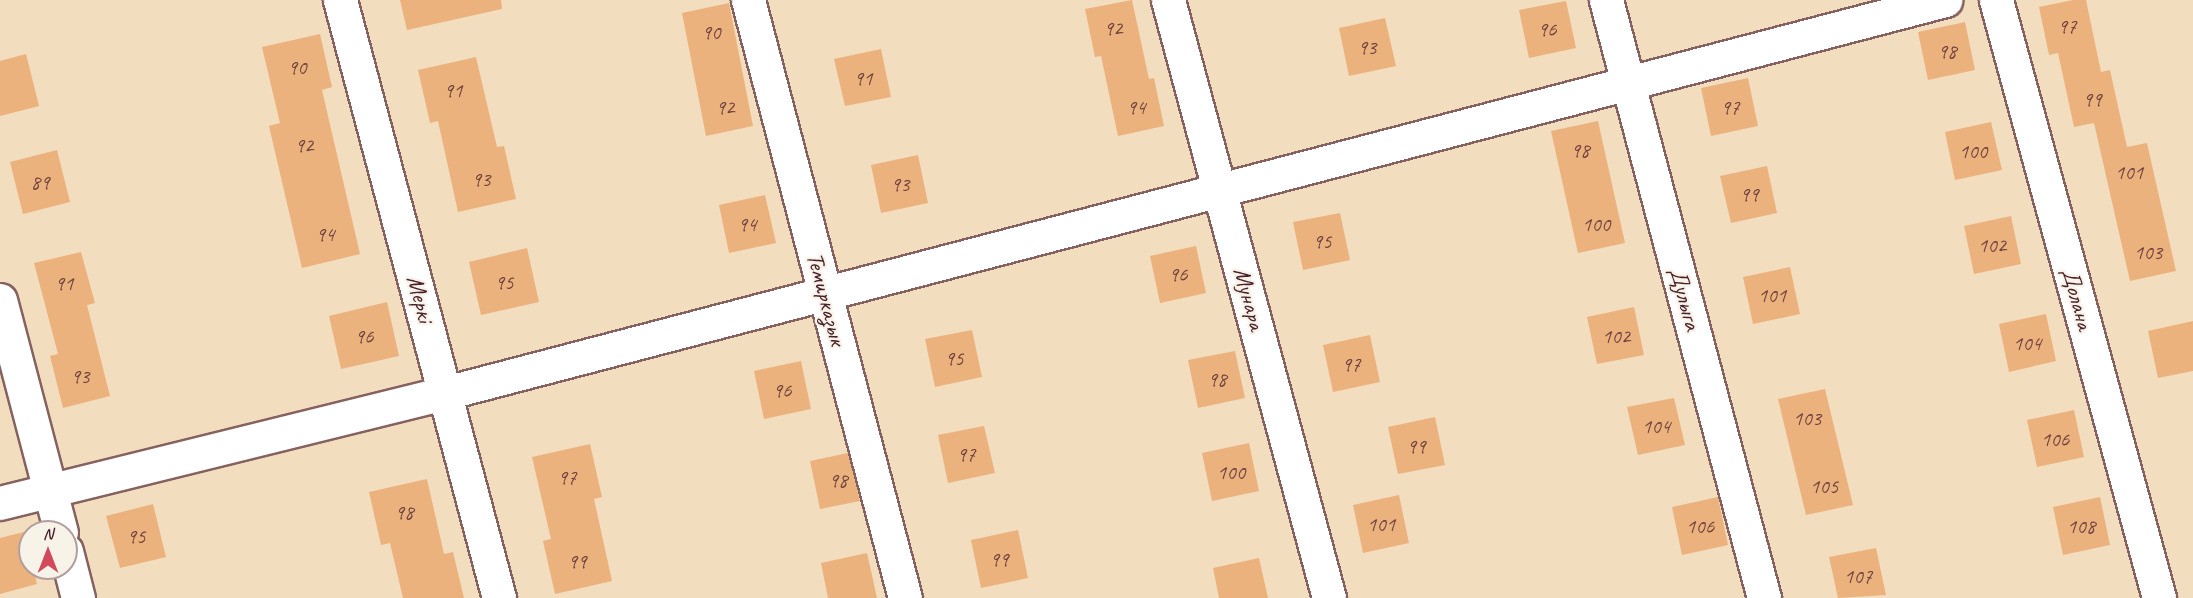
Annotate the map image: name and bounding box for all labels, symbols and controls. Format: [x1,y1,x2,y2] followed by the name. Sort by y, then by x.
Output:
[2058,13,2076,39] house number: 97
[1104,15,1122,41] house number: 92
[1538,16,1556,42] house number: 96
[702,19,720,45] house number: 90
[1358,34,1376,60] house number: 93
[1938,38,1956,64] house number: 98
[288,54,306,80] house number: 90
[854,65,872,91] house number: 91
[444,77,462,103] house number: 91
[2083,86,2101,112] house number: 99
[716,94,734,120] house number: 92
[1127,94,1145,120] house number: 94
[1721,94,1739,120] house number: 97
[295,132,313,158] house number: 92
[1571,137,1589,163] house number: 98
[1959,138,1987,164] house number: 100
[2115,159,2143,185] house number: 101
[472,166,490,192] house number: 93
[31,169,49,195] house number: 89
[891,171,909,197] house number: 93
[1740,181,1758,207] house number: 99
[738,211,756,237] house number: 94
[1582,211,1610,237] house number: 100
[316,221,334,247] house number: 94
[1313,228,1331,254] house number: 95
[1978,232,2006,258] house number: 102
[2134,239,2162,265] house number: 103
[800,249,852,349] street label: Темирказык
[1169,261,1187,287] house number: 96
[1227,265,1271,333] street label: Мунара
[1663,265,1707,333] street label: Дулыга
[2055,265,2099,333] street label: Долана
[495,269,513,295] house number: 95
[55,270,73,296] house number: 91
[400,272,440,326] street label: Меркі
[1758,282,1786,308] house number: 101
[355,323,373,349] house number: 96
[1602,323,1630,349] house number: 102
[2013,330,2041,356] house number: 104
[945,345,963,371] house number: 95
[1342,351,1360,377] house number: 97
[71,363,89,389] house number: 93
[1208,366,1226,392] house number: 98
[773,377,791,403] house number: 96
[1793,405,1821,431] house number: 103
[1642,413,1670,439] house number: 104
[2041,426,2069,452] house number: 106
[1407,433,1425,459] house number: 99
[957,441,975,467] house number: 97
[1217,459,1245,485] house number: 100
[558,464,576,490] house number: 97
[829,467,847,493] house number: 98
[1810,473,1838,499] house number: 105
[395,499,413,525] house number: 98
[1367,511,1395,537] house number: 101
[1686,513,1714,539] house number: 106
[2067,513,2095,539] house number: 108
[18,520,78,580] north arrow
[127,523,145,549] house number: 95
[43,524,53,544] text: N
[990,546,1008,572] house number: 99
[568,548,586,574] house number: 99
[1844,563,1872,589] house number: 107

